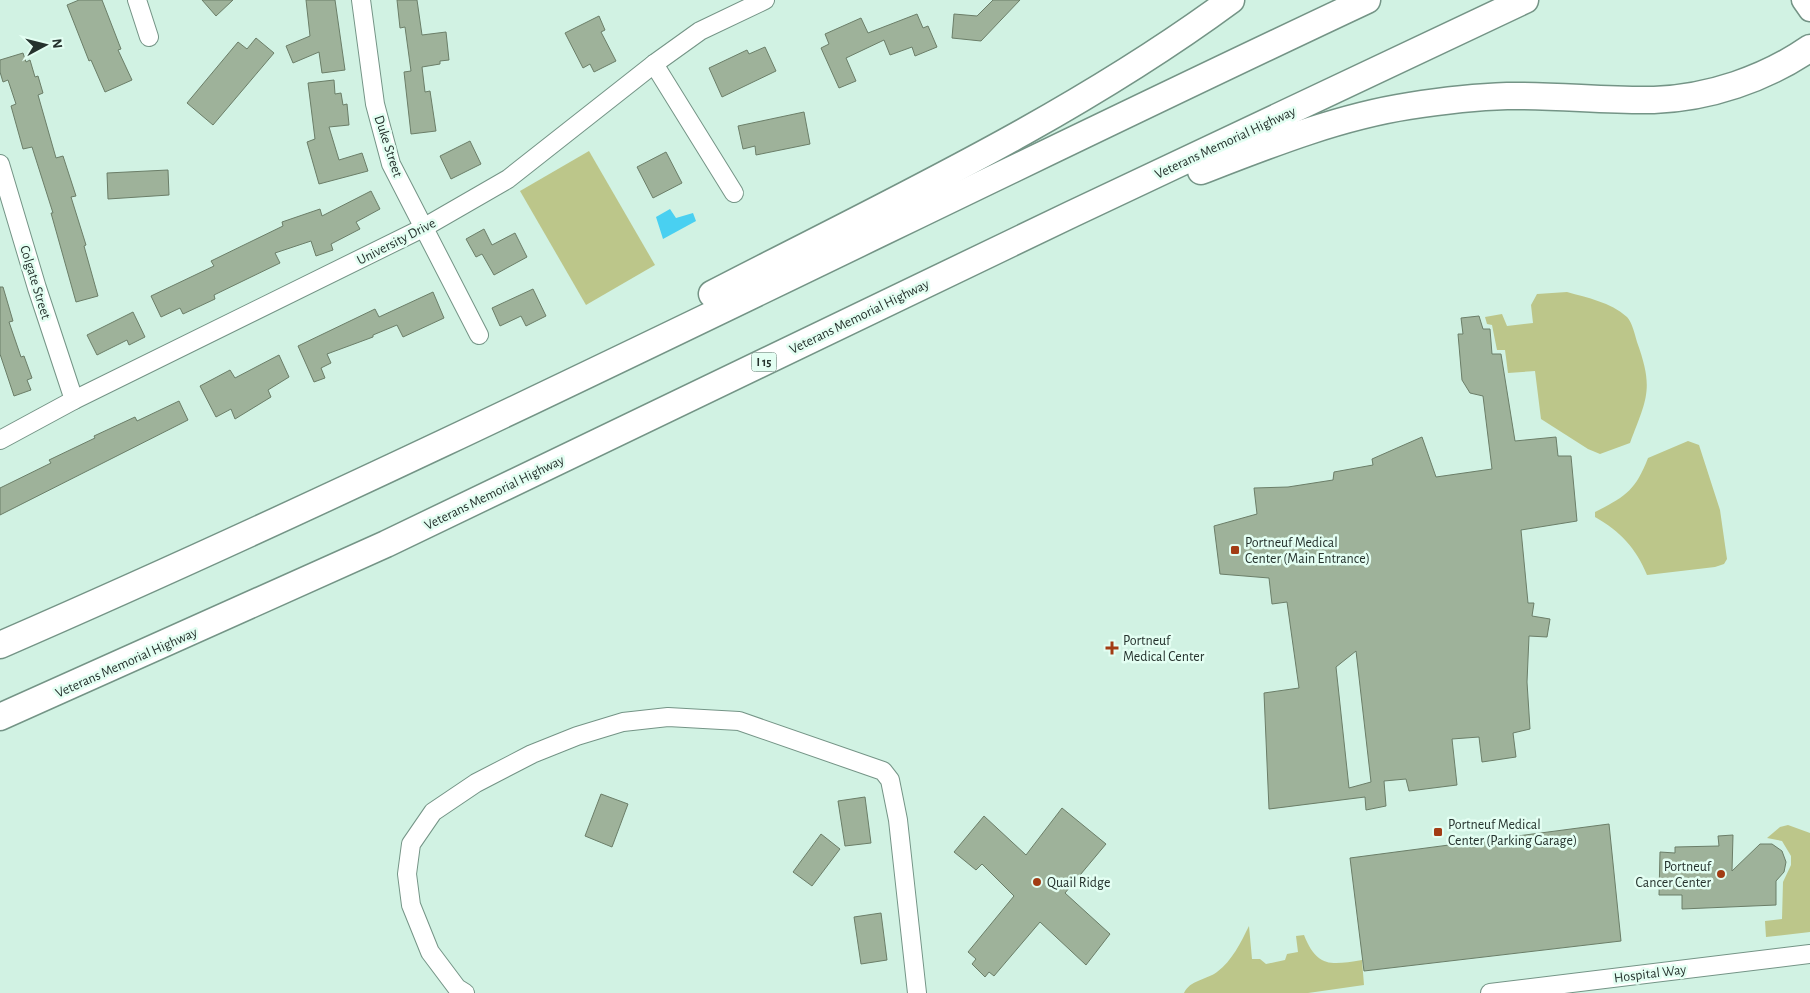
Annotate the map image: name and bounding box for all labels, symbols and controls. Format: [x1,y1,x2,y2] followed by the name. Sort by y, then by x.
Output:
[20,20,70,70] north arrow
[49,38,64,49] text: N
[1153,104,1298,182] street label: Veterans Memorial Highway
[371,114,405,179] street label: Duke Street
[355,216,438,268] street label: University Drive
[17,244,53,321] street label: Colgate Street
[787,277,931,357] street label: Veterans Memorial Highway
[752,352,776,372] road number: I 15
[422,453,566,533] street label: Veterans Memorial Highway
[1245,536,1370,566] place label: Portneuf Medical Center (Main Entrance)
[1229,544,1241,556] marker: Portneuf Medical Center (Main Entrance)
[53,625,199,701] street label: Veterans Memorial Highway
[1123,634,1205,664] place label: Portneuf Medical Center
[1105,641,1119,655] marker: Portneuf Medical Center
[1448,818,1577,848] place label: Portneuf Medical Center (Parking Garage)
[1432,826,1444,838] marker: Portneuf Medical Center (Parking Garage)
[1636,860,1712,890] place label: Portneuf Cancer Center
[1715,868,1727,880] marker: Portneuf Cancer Center
[1031,876,1043,888] marker: Quail Ridge
[1047,876,1110,890] place label: Quail Ridge
[1613,963,1687,985] street label: Hospital Way

